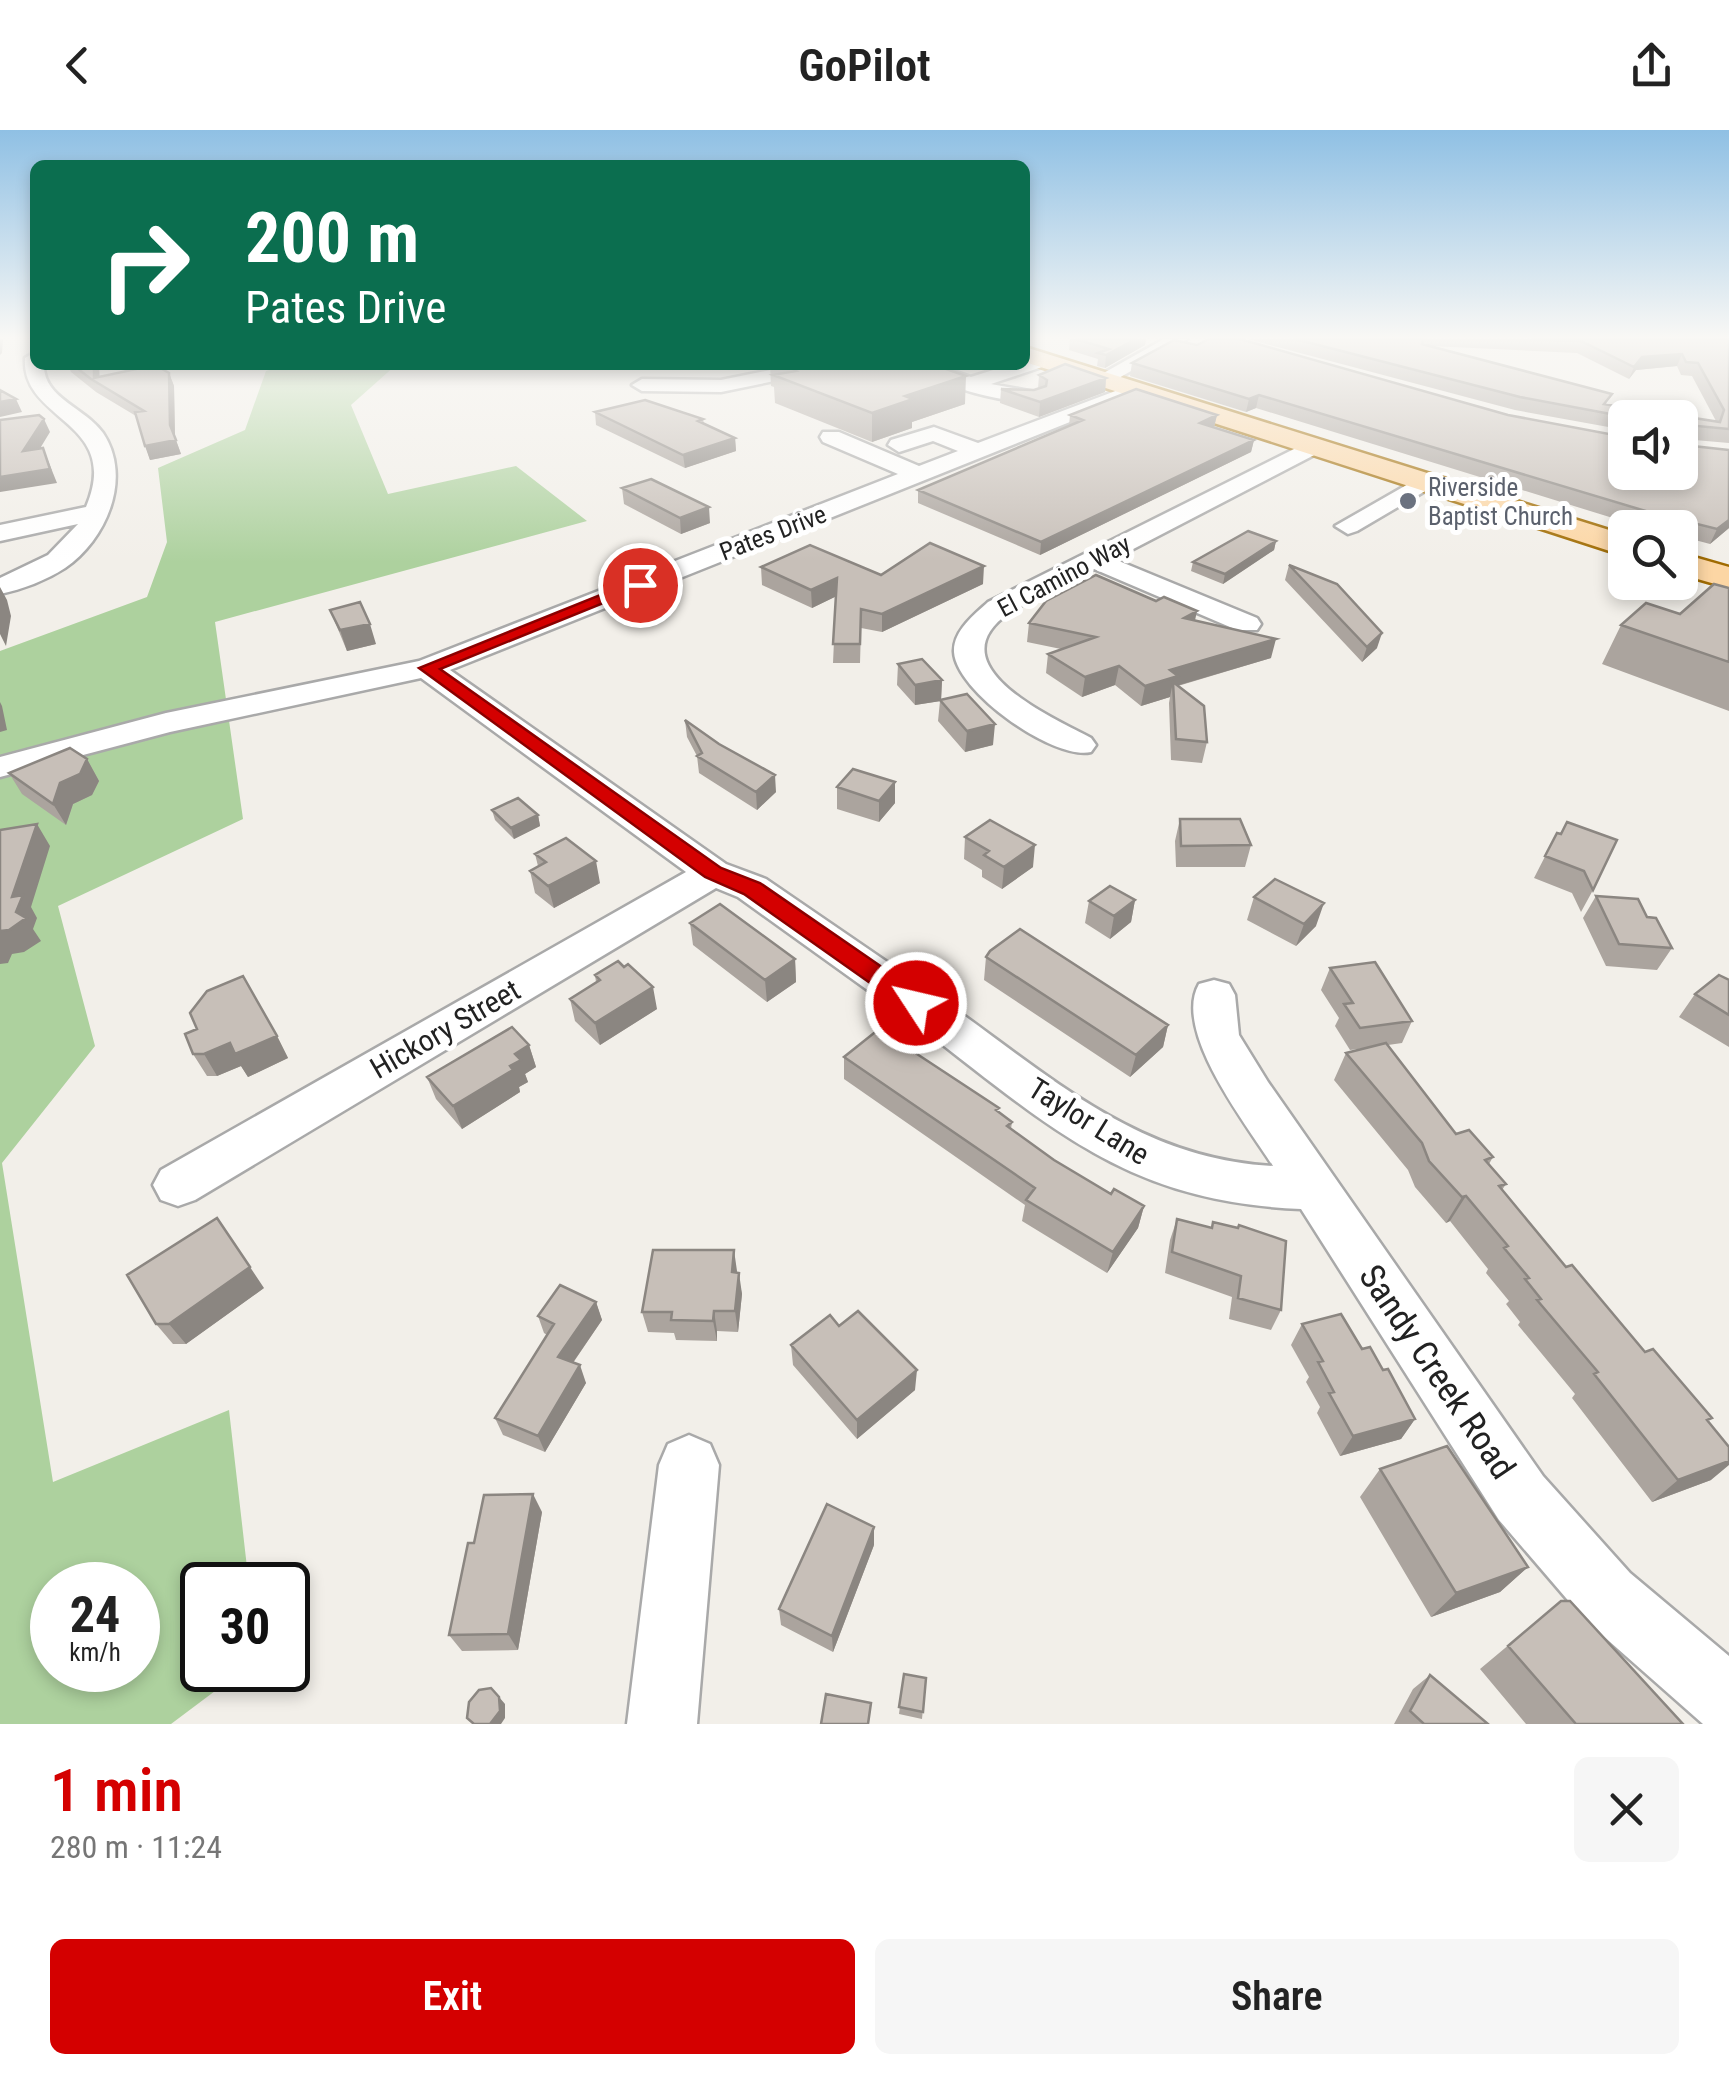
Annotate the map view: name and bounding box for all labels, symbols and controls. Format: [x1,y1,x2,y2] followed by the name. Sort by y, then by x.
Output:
[50,38,105,93] icon: back
[1624,38,1679,93] icon: share
[798,39,931,92] text: GoPilot
[245,197,419,279] text: 200 m
[80,200,210,330] icon: right
[245,281,446,334] text: Pates Drive
[1608,400,1698,600] map controls
[1608,400,1698,490] button: sound
[1428,473,1573,531] place label: Riverside Baptist Church
[1397,490,1419,512] marker: Riverside Baptist Church
[716,499,830,567] street label: Pates Drive
[1608,510,1698,600] button: search
[993,529,1135,623] street label: El Camino Way
[598,543,683,628] pin
[613,558,668,613] icon: arrive
[864,951,968,1055] position arrow
[364,972,526,1086] street label: Hickory Street
[1022,1070,1156,1172] street label: Taylor Lane
[1350,1257,1524,1487] street label: Sandy Creek Road
[180,1562,310,1692] speed limit sign: 30
[70,1586,120,1644] text: 24
[69,1638,121,1667] text: km/h
[50,1755,183,1826] text: 1 min
[1574,1757,1679,1862] button: close
[50,1828,222,1866] text: 280 m · 11:24
[50,1939,855,2054] button: Exit
[875,1939,1679,2054] button: Share

